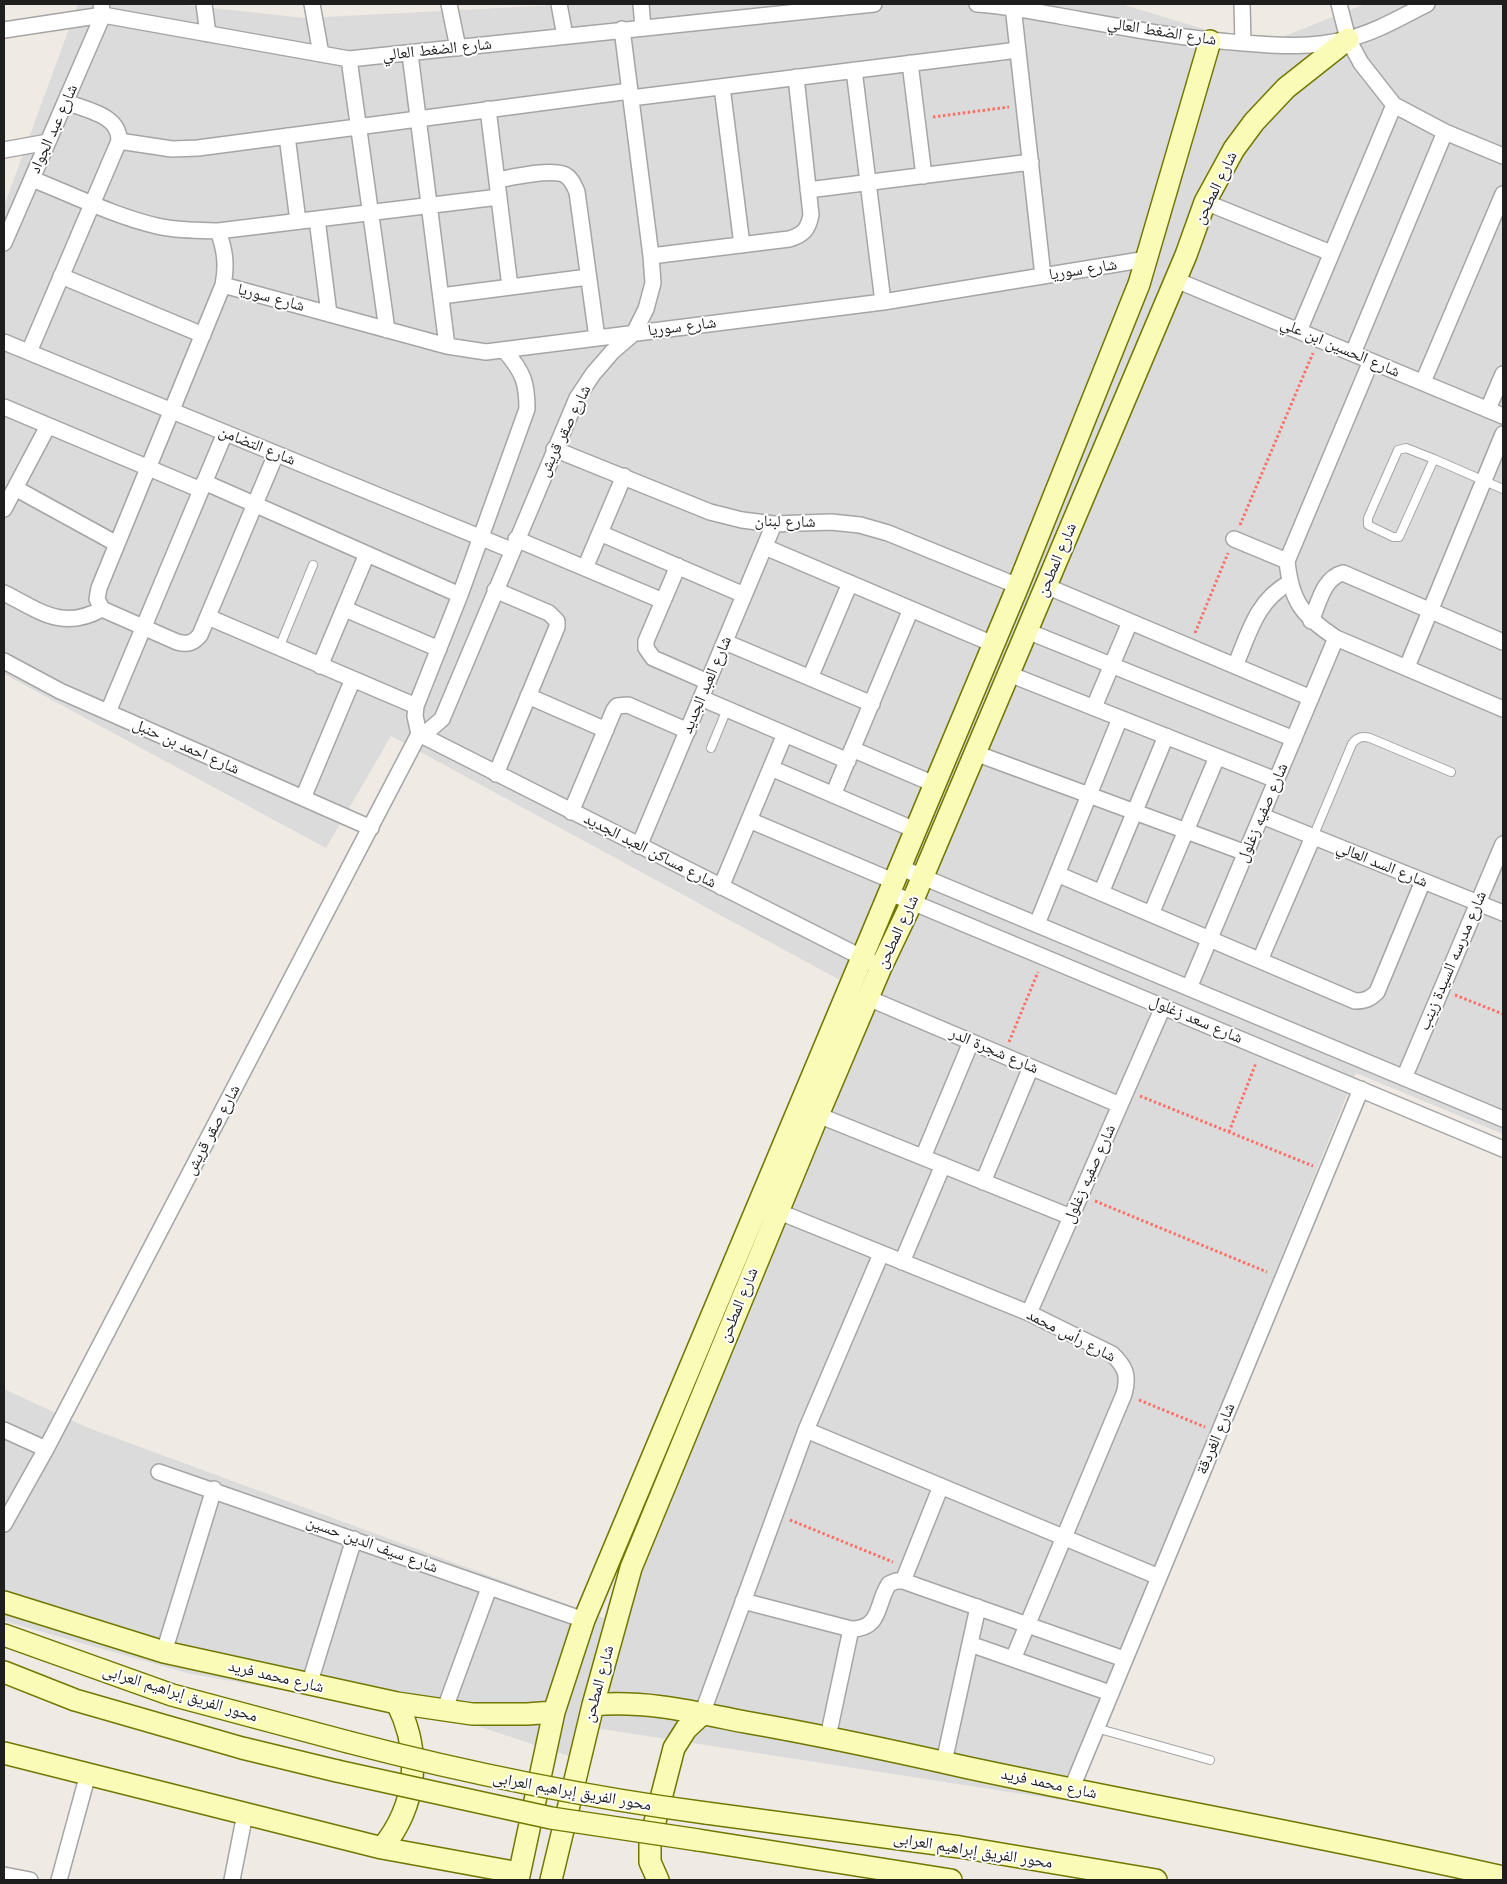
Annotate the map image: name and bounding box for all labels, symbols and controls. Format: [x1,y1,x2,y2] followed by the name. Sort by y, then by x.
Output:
[1106,14,1218,50] street label: شارع الضغط العالي
[381,35,493,65] street label: شارع الضغط العالي
[26,82,82,176] street label: شارع عبد الجواد
[1190,148,1242,228] street label: شارع المطحن
[1048,255,1118,285] street label: شارع سوريا
[235,280,307,316] street label: شارع سوريا
[647,313,717,341] street label: شارع سوريا
[1277,314,1403,382] street label: شارع الحسين ابن علي
[535,382,595,480] street label: شارع صقر قريش
[216,422,298,470] street label: شارع التضامن
[754,512,816,532] street label: شارع لبنان
[1033,520,1081,600] street label: شارع المطحن
[678,633,736,737] street label: شارع العبد الجديد
[130,715,242,779] street label: شارع احمد بن حنبل
[1233,760,1293,866] street label: شارع صفيه زغلول
[580,809,720,893] street label: شارع مساكن العبد الجديد
[1333,838,1431,892] street label: شارع السد العالي
[1415,888,1491,1034] street label: شارع مدرسه السيدة زينب
[873,892,923,972] street label: شارع المطحن
[1147,992,1245,1048] street label: شارع سعد زغلول
[947,1024,1041,1078] street label: شارع شجرة الدر
[181,1082,245,1178] street label: شارع صقر قريش
[1060,1122,1120,1226] street label: شارع صفيه زغلول
[715,1265,763,1345] street label: شارع المطحن
[1023,1305,1119,1367] street label: شارع رأس محمد
[1192,1400,1240,1478] street label: شارع الغردقة
[304,1512,440,1578] street label: شارع سيف الدين حسين
[580,1643,618,1725] street label: شارع المطحن
[226,1657,326,1697] street label: شارع محمد فريد
[100,1661,260,1727] street label: محور الفريق إبراهيم العرابى
[999,1764,1099,1804] street label: شارع محمد فريد
[491,1769,653,1815] street label: محور الفريق إبراهيم العرابى
[892,1829,1054,1873] street label: محور الفريق إبراهيم العرابى

